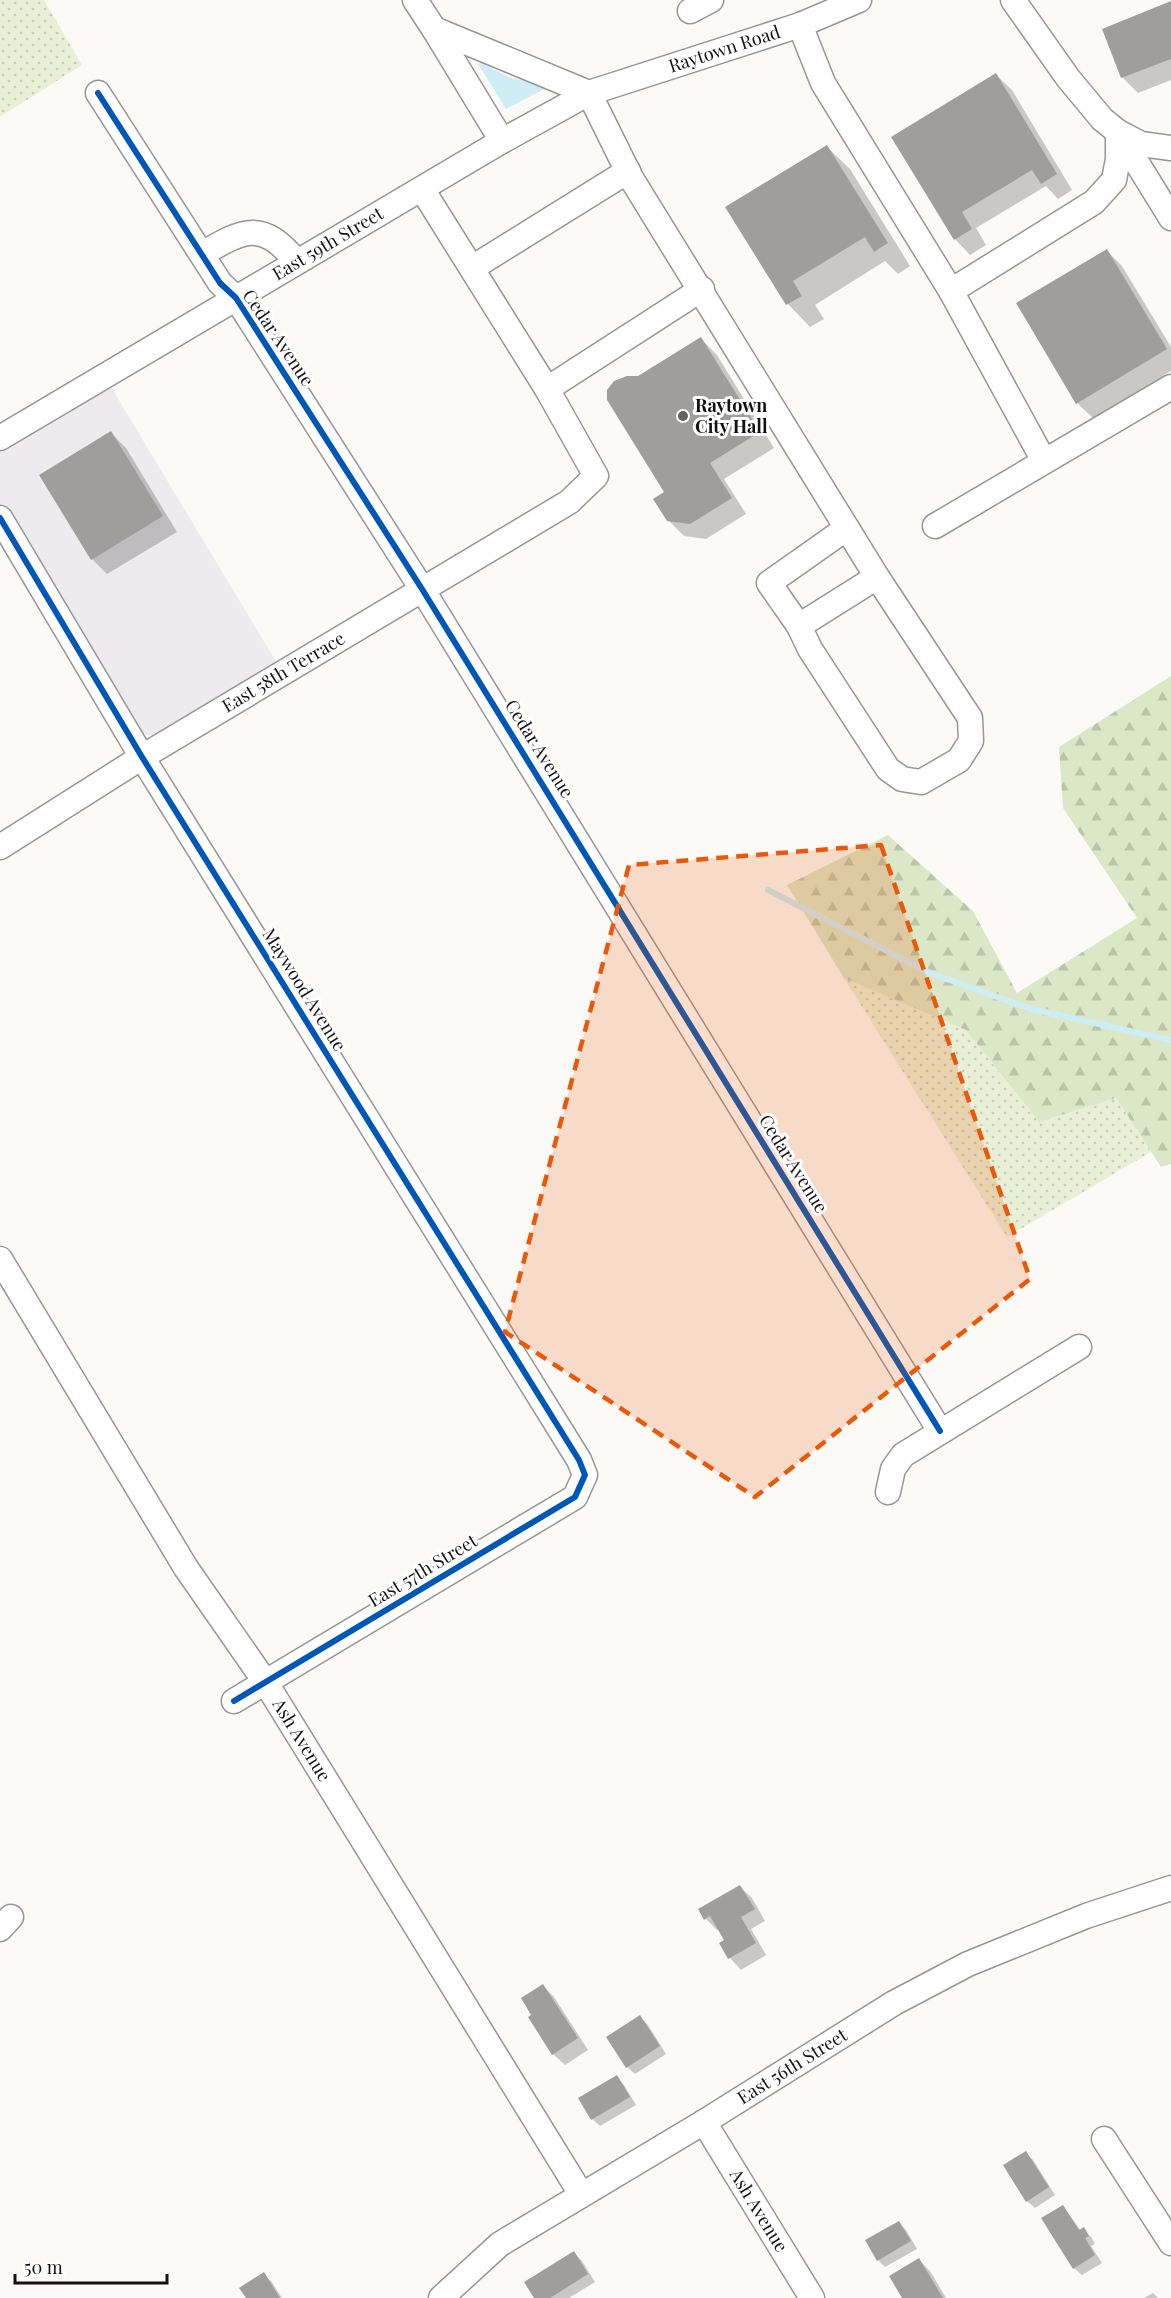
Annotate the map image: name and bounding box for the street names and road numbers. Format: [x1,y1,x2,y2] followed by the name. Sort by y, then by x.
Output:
[665,19,783,78] street label: Raytown Road
[267,201,388,285] street label: East 59th Street
[238,284,320,391] street label: Cedar Avenue
[217,626,349,717] street label: East 58th Terrace
[500,695,580,802] street label: Cedar Avenue
[257,923,352,1055] street label: Maywood Avenue
[754,1110,834,1217] street label: Cedar Avenue
[364,1528,482,1612] street label: East 57th Street
[267,1693,337,1786] street label: Ash Avenue
[732,2022,852,2109] street label: East 56th Street
[724,2163,794,2256] street label: Ash Avenue

